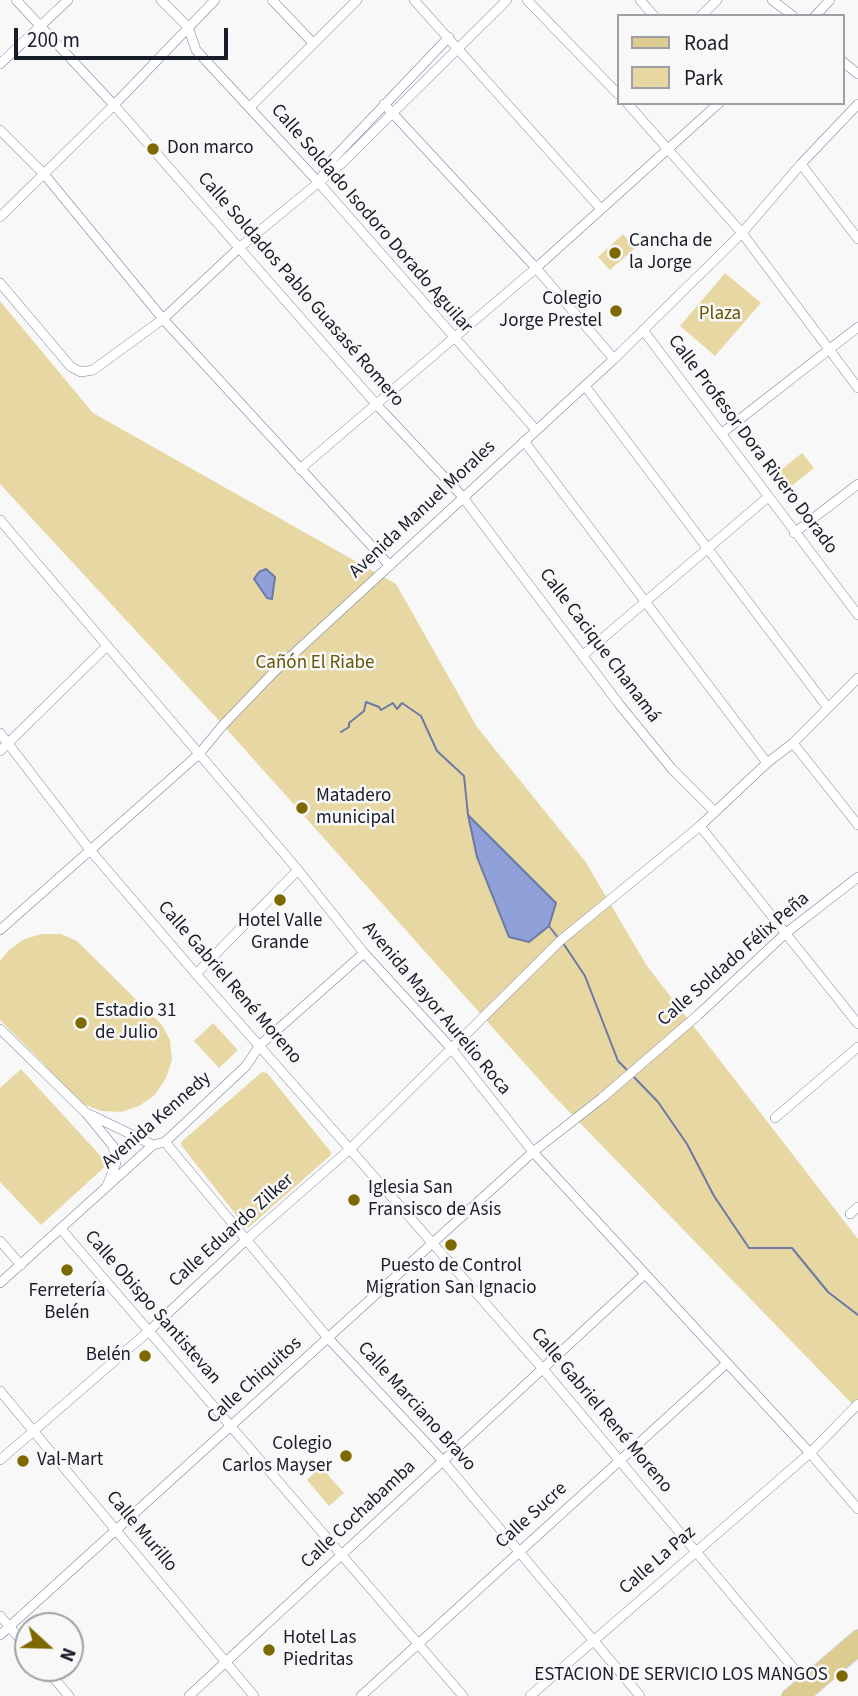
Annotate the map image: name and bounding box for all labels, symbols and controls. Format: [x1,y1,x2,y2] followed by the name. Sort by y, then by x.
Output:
[18,14,231,58] scale bar
[616,14,844,105] legend
[27,25,80,55] text: 200 m
[684,28,729,58] text: Road
[684,63,723,93] text: Park
[265,100,477,338] street label: Calle Soldado Isodoro Dorado Aguilar
[167,138,253,160] place label: Don marco
[145,141,161,157] marker: Don marco
[192,168,408,412] street label: Calle Soldados Pablo Guasasé Romero
[629,231,712,275] place label: Cancha de la Jorge
[607,245,623,261] marker: Cancha de la Jorge
[499,289,602,333] place label: Colegio Jorge Prestel
[608,303,624,319] marker: Colegio Jorge Prestel
[699,304,741,326] park label: Plaza
[662,331,842,559] street label: Calle Profesor Dora Rivero Dorado
[345,436,501,584] street label: Avenida Manuel Morales
[534,564,664,728] street label: Calle Cacique Chanamá
[256,653,374,675] park label: Cañón El Riabe
[316,786,395,830] place label: Matadero municipal
[294,800,310,816] marker: Matadero municipal
[654,888,814,1032] street label: Calle Soldado Félix Peña
[272,892,288,908] marker: Hotel Valle Grande
[152,897,306,1069] street label: Calle Gabriel René Moreno
[238,911,322,955] place label: Hotel Valle Grande
[357,918,515,1100] street label: Avenida Mayor Aurelio Roca
[95,1001,176,1045] place label: Estadio 31 de Julio
[73,1015,89,1031] marker: Estadio 31 de Julio
[98,1067,216,1175] street label: Avenida Kennedy
[165,1169,299,1293] street label: Calle Eduardo Zilker
[368,1178,501,1222] place label: Iglesia San Fransisco de Asis
[346,1192,362,1208] marker: Iglesia San Fransisco de Asis
[79,1226,225,1390] street label: Calle Obispo Santistevan
[443,1237,459,1253] marker: Puesto de Control Migration San Ignacio
[365,1256,537,1300] place label: Puesto de Control Migration San Ignacio
[59,1262,75,1278] marker: Ferretería Belén
[28,1281,106,1325] place label: Ferretería Belén
[525,1324,677,1498] street label: Calle Gabriel René Moreno
[203,1333,307,1429] street label: Calle Chiquitos
[352,1337,480,1477] street label: Calle Marciano Bravo
[86,1345,131,1367] place label: Belén
[137,1348,153,1364] marker: Belén
[222,1434,332,1478] place label: Colegio Carlos Mayser
[338,1448,354,1464] marker: Colegio Carlos Mayser
[37,1450,103,1472] place label: Val-Mart
[15,1453,31,1469] marker: Val-Mart
[297,1456,421,1574] street label: Calle Cochabamba
[492,1478,572,1554] street label: Calle Sucre
[101,1487,181,1577] street label: Calle Murillo
[615,1522,701,1600] street label: Calle La Paz
[14,1612,84,1682] north arrow
[283,1628,356,1672] place label: Hotel Las Piedritas
[261,1642,277,1658] marker: Hotel Las Piedritas
[52,1643,82,1665] text: N
[534,1665,828,1687] place label: ESTACION DE SERVICIO LOS MANGOS
[834,1668,850,1684] marker: ESTACION DE SERVICIO LOS MANGOS

